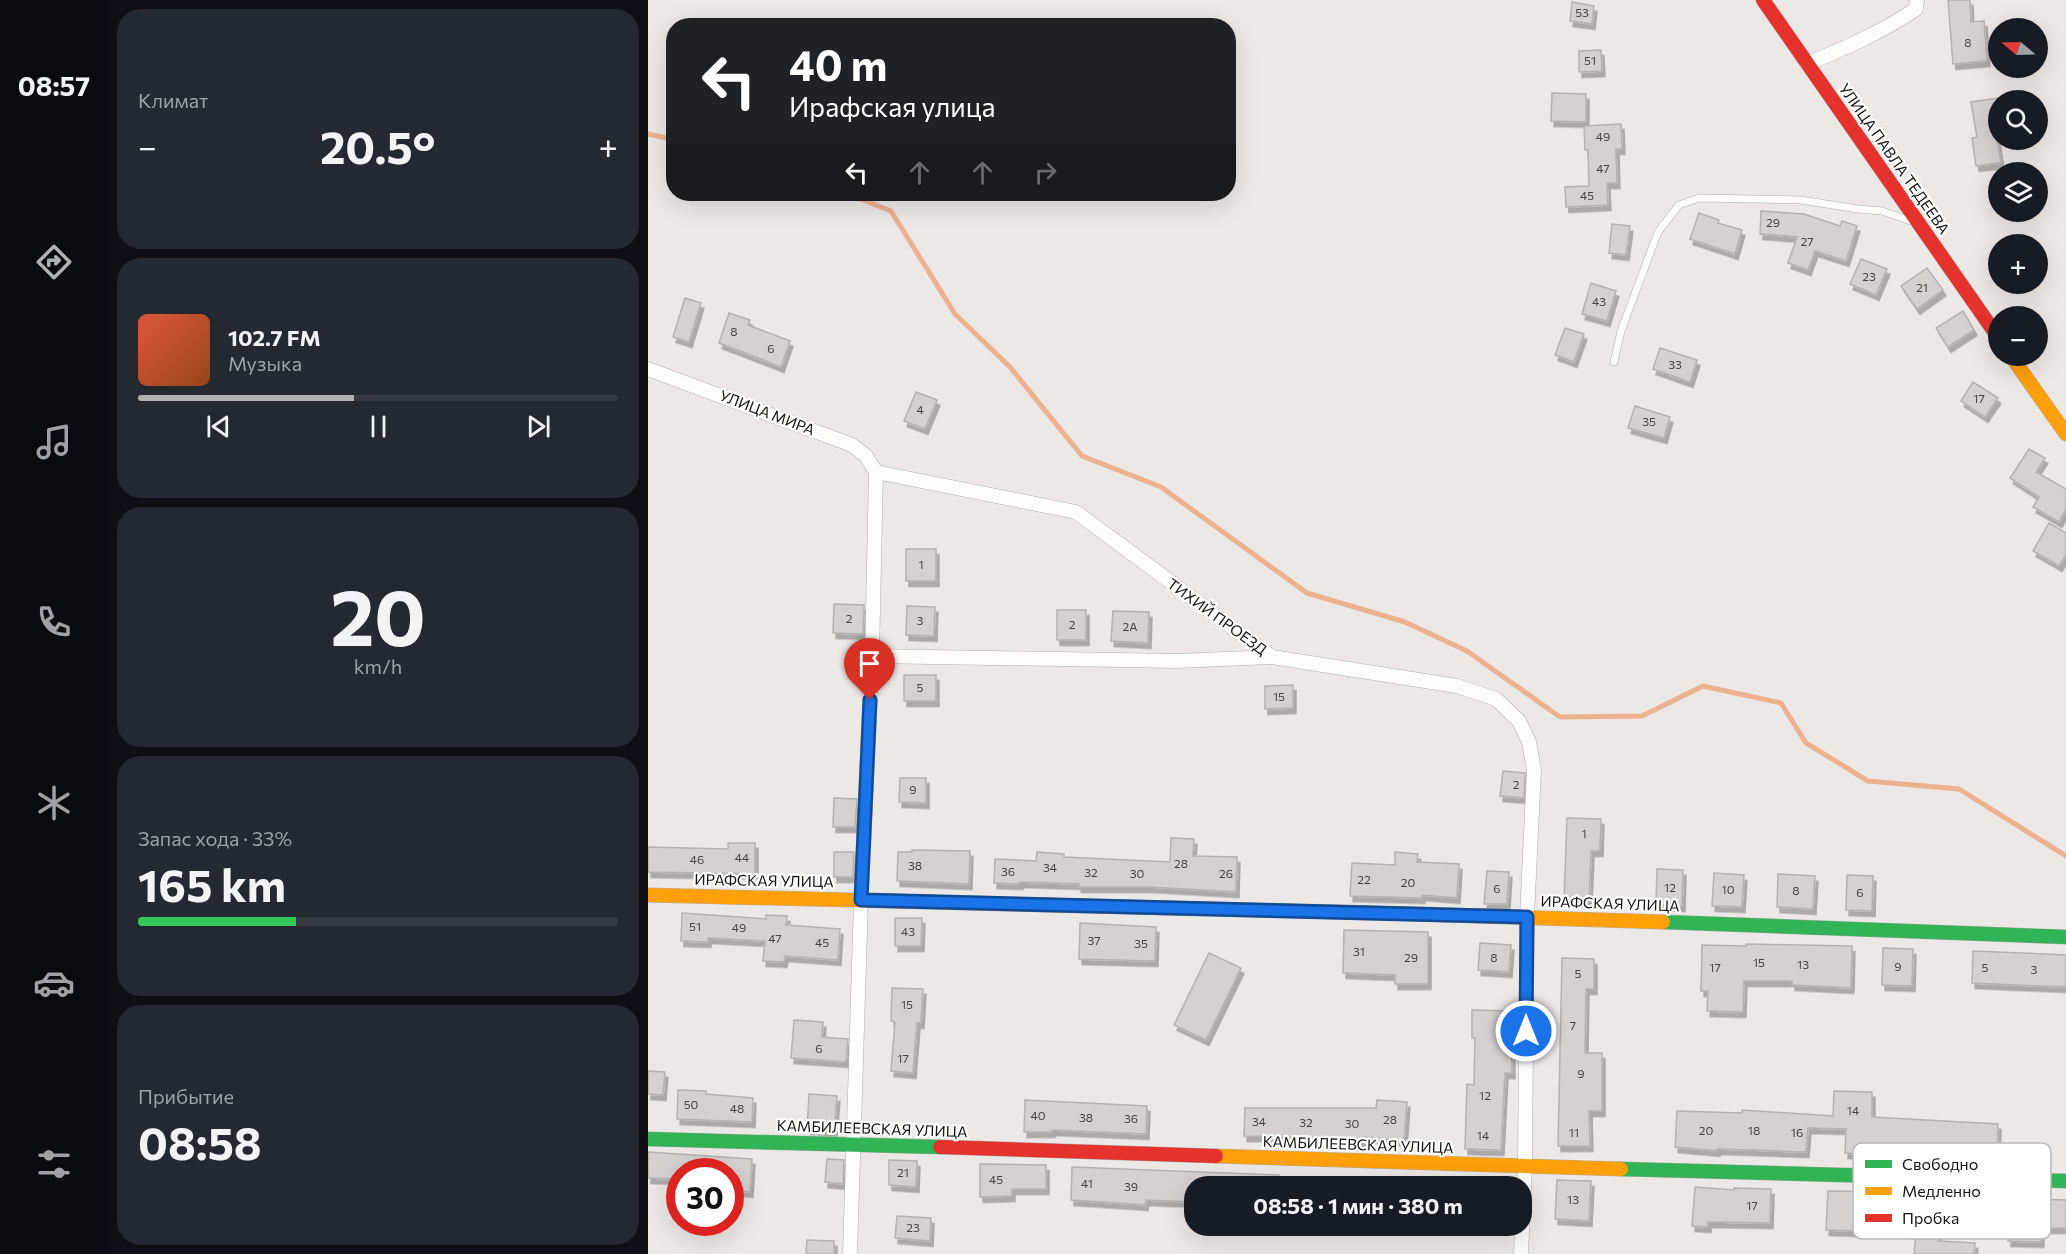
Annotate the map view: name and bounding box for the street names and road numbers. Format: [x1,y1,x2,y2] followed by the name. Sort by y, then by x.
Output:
[1836,80,1954,237] street label: УЛИЦА ПАВЛА ТЕДЕЕВА
[717,386,818,439] street label: УЛИЦА МИРА
[1164,574,1271,659] street label: ТИХИЙ ПРОЕЗД
[694,870,834,890] street label: ИРАФСКАЯ УЛИЦА
[1540,892,1680,914] street label: ИРАФСКАЯ УЛИЦА
[776,1116,968,1140] street label: КАМБИЛЕЕВСКАЯ УЛИЦА
[1262,1132,1454,1156] street label: КАМБИЛЕЕВСКАЯ УЛИЦА

